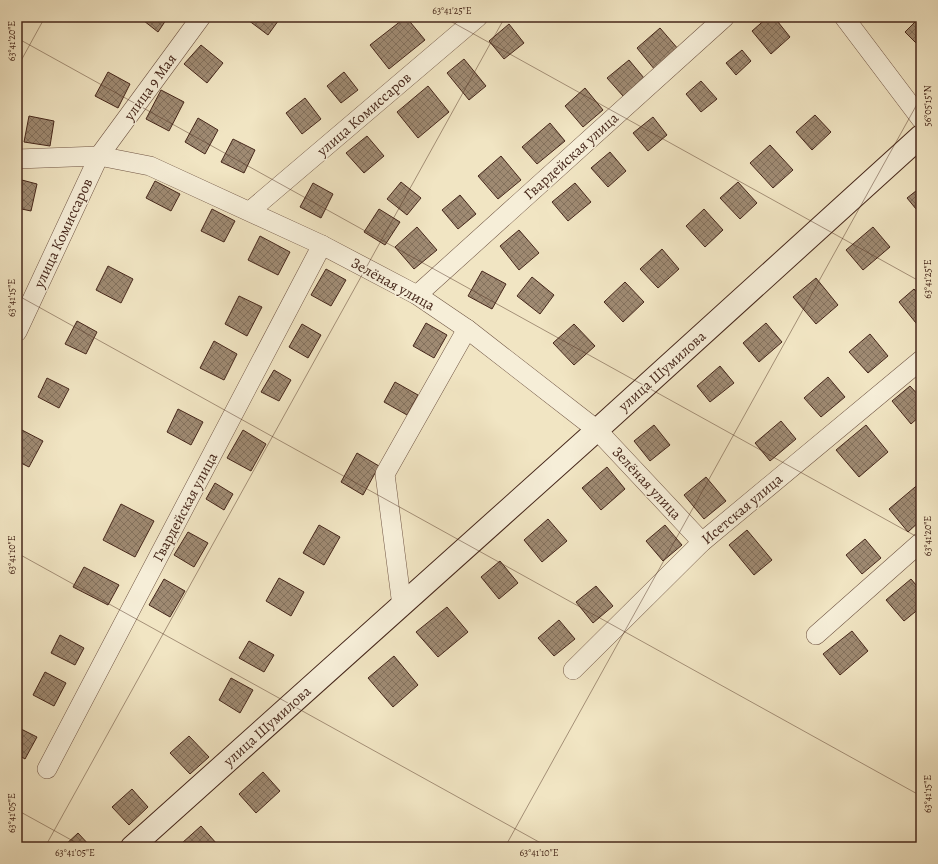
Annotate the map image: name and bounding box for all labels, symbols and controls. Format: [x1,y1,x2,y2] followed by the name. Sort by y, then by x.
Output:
[432,4,472,17] text: 63°41'25"E
[5,21,18,61] text: 63°41'20"E
[118,50,181,125] street label: улица 9 Мая
[312,67,415,161] street label: улица Комиссаров
[921,85,934,127] text: 56°05'15"N
[519,108,623,204] street label: Гвардейская улица
[28,175,97,292] street label: улица Комиссаров
[347,253,439,315] street label: Зелёная улица
[921,259,934,299] text: 63°41'25"E
[5,279,18,317] text: 63°41'15"E
[613,326,710,416] street label: улица Шумилова
[608,442,686,524] street label: Зелёная улица
[148,449,222,565] street label: Гвардейская улица
[697,469,787,549] street label: Исетская улица
[921,516,934,556] text: 63°41'20"E
[5,535,18,575] text: 63°41'10"E
[218,681,315,771] street label: улица Шумилова
[921,775,934,813] text: 63°41'15"E
[5,793,18,833] text: 63°41'05"E
[55,846,95,859] text: 63°41'05"E
[519,846,559,859] text: 63°41'10"E

